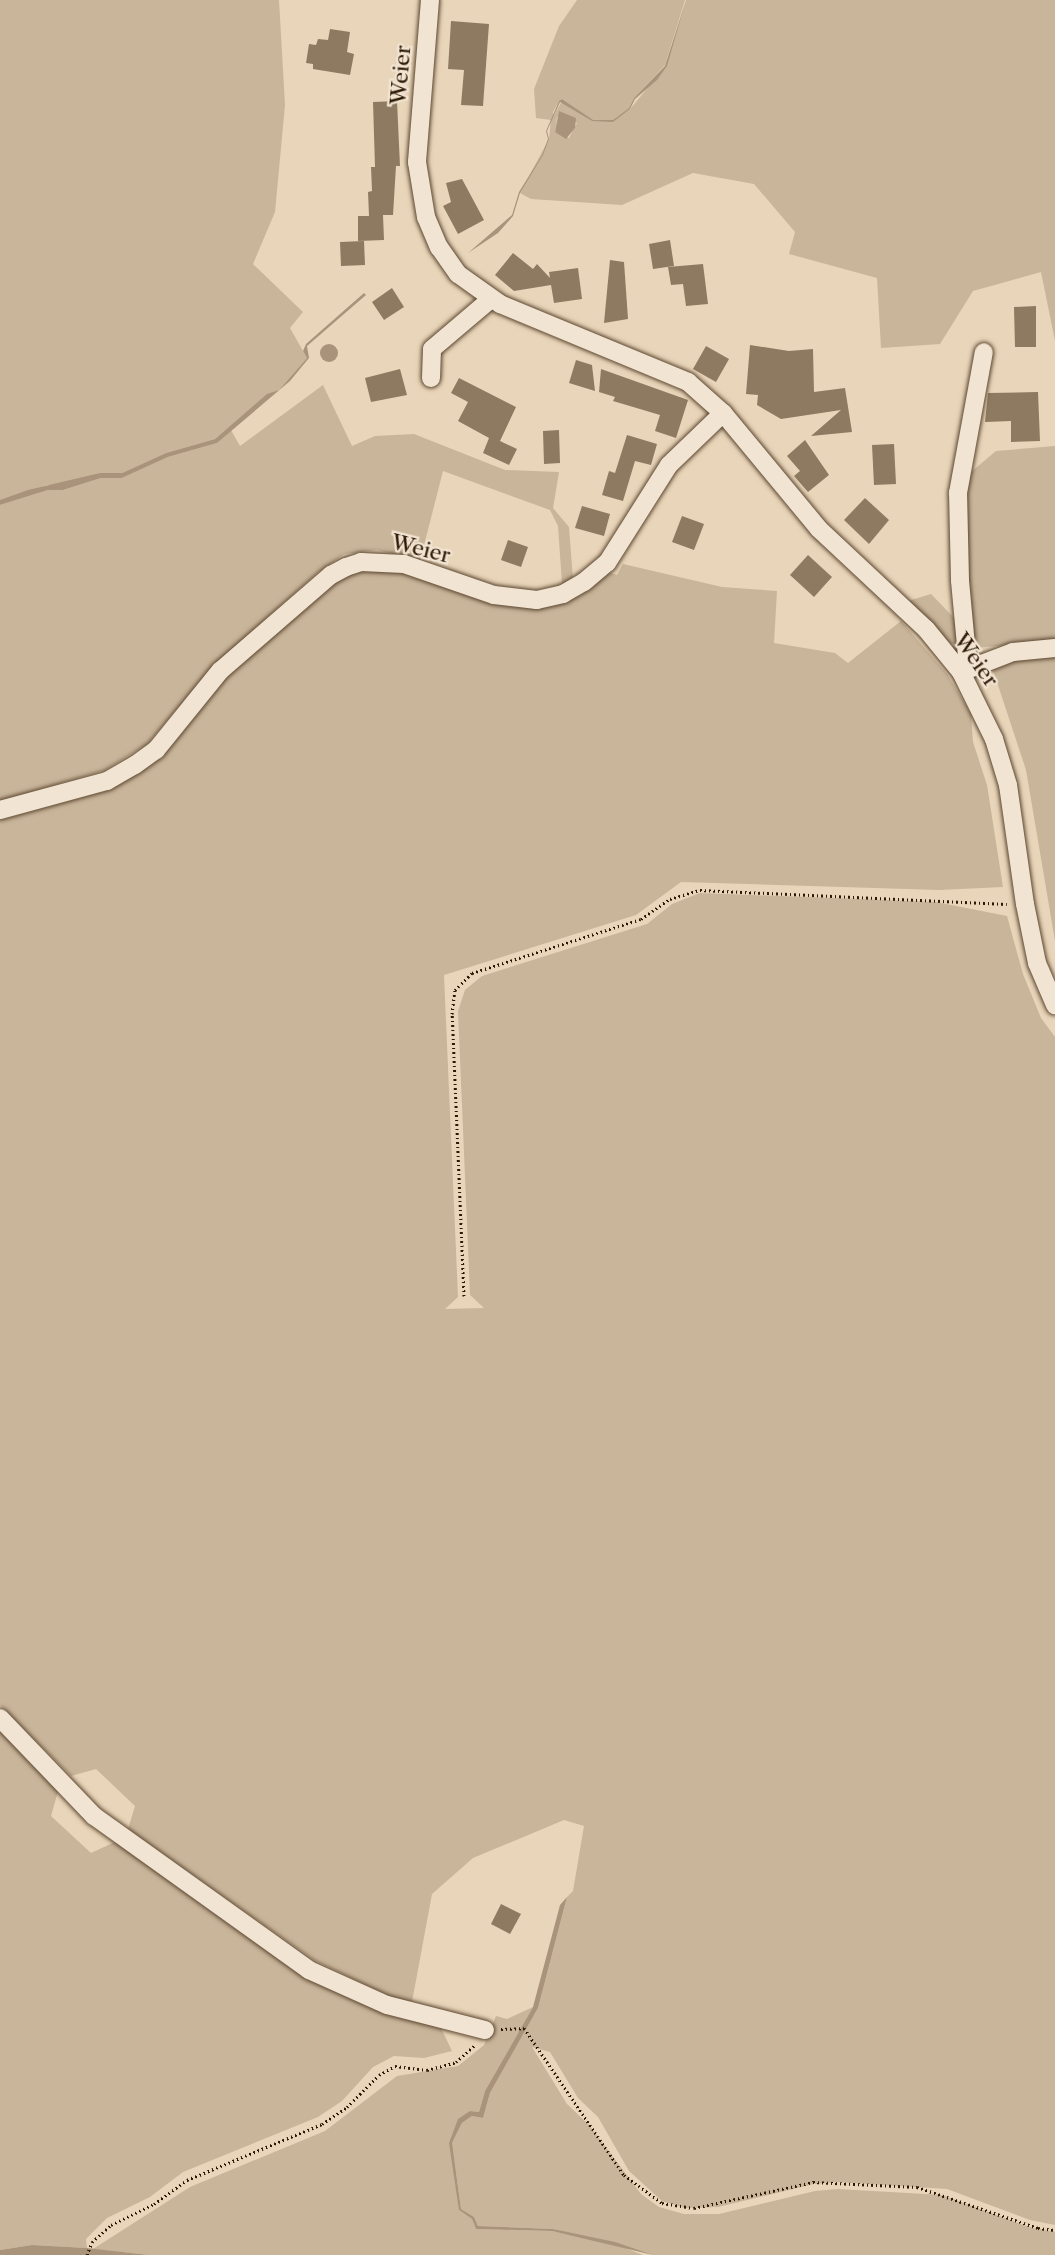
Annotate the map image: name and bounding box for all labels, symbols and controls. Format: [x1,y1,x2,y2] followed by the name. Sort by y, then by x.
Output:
[386,44,416,106] street label: Weier
[389,530,453,568] street label: Weier
[948,628,1004,692] street label: Weier

